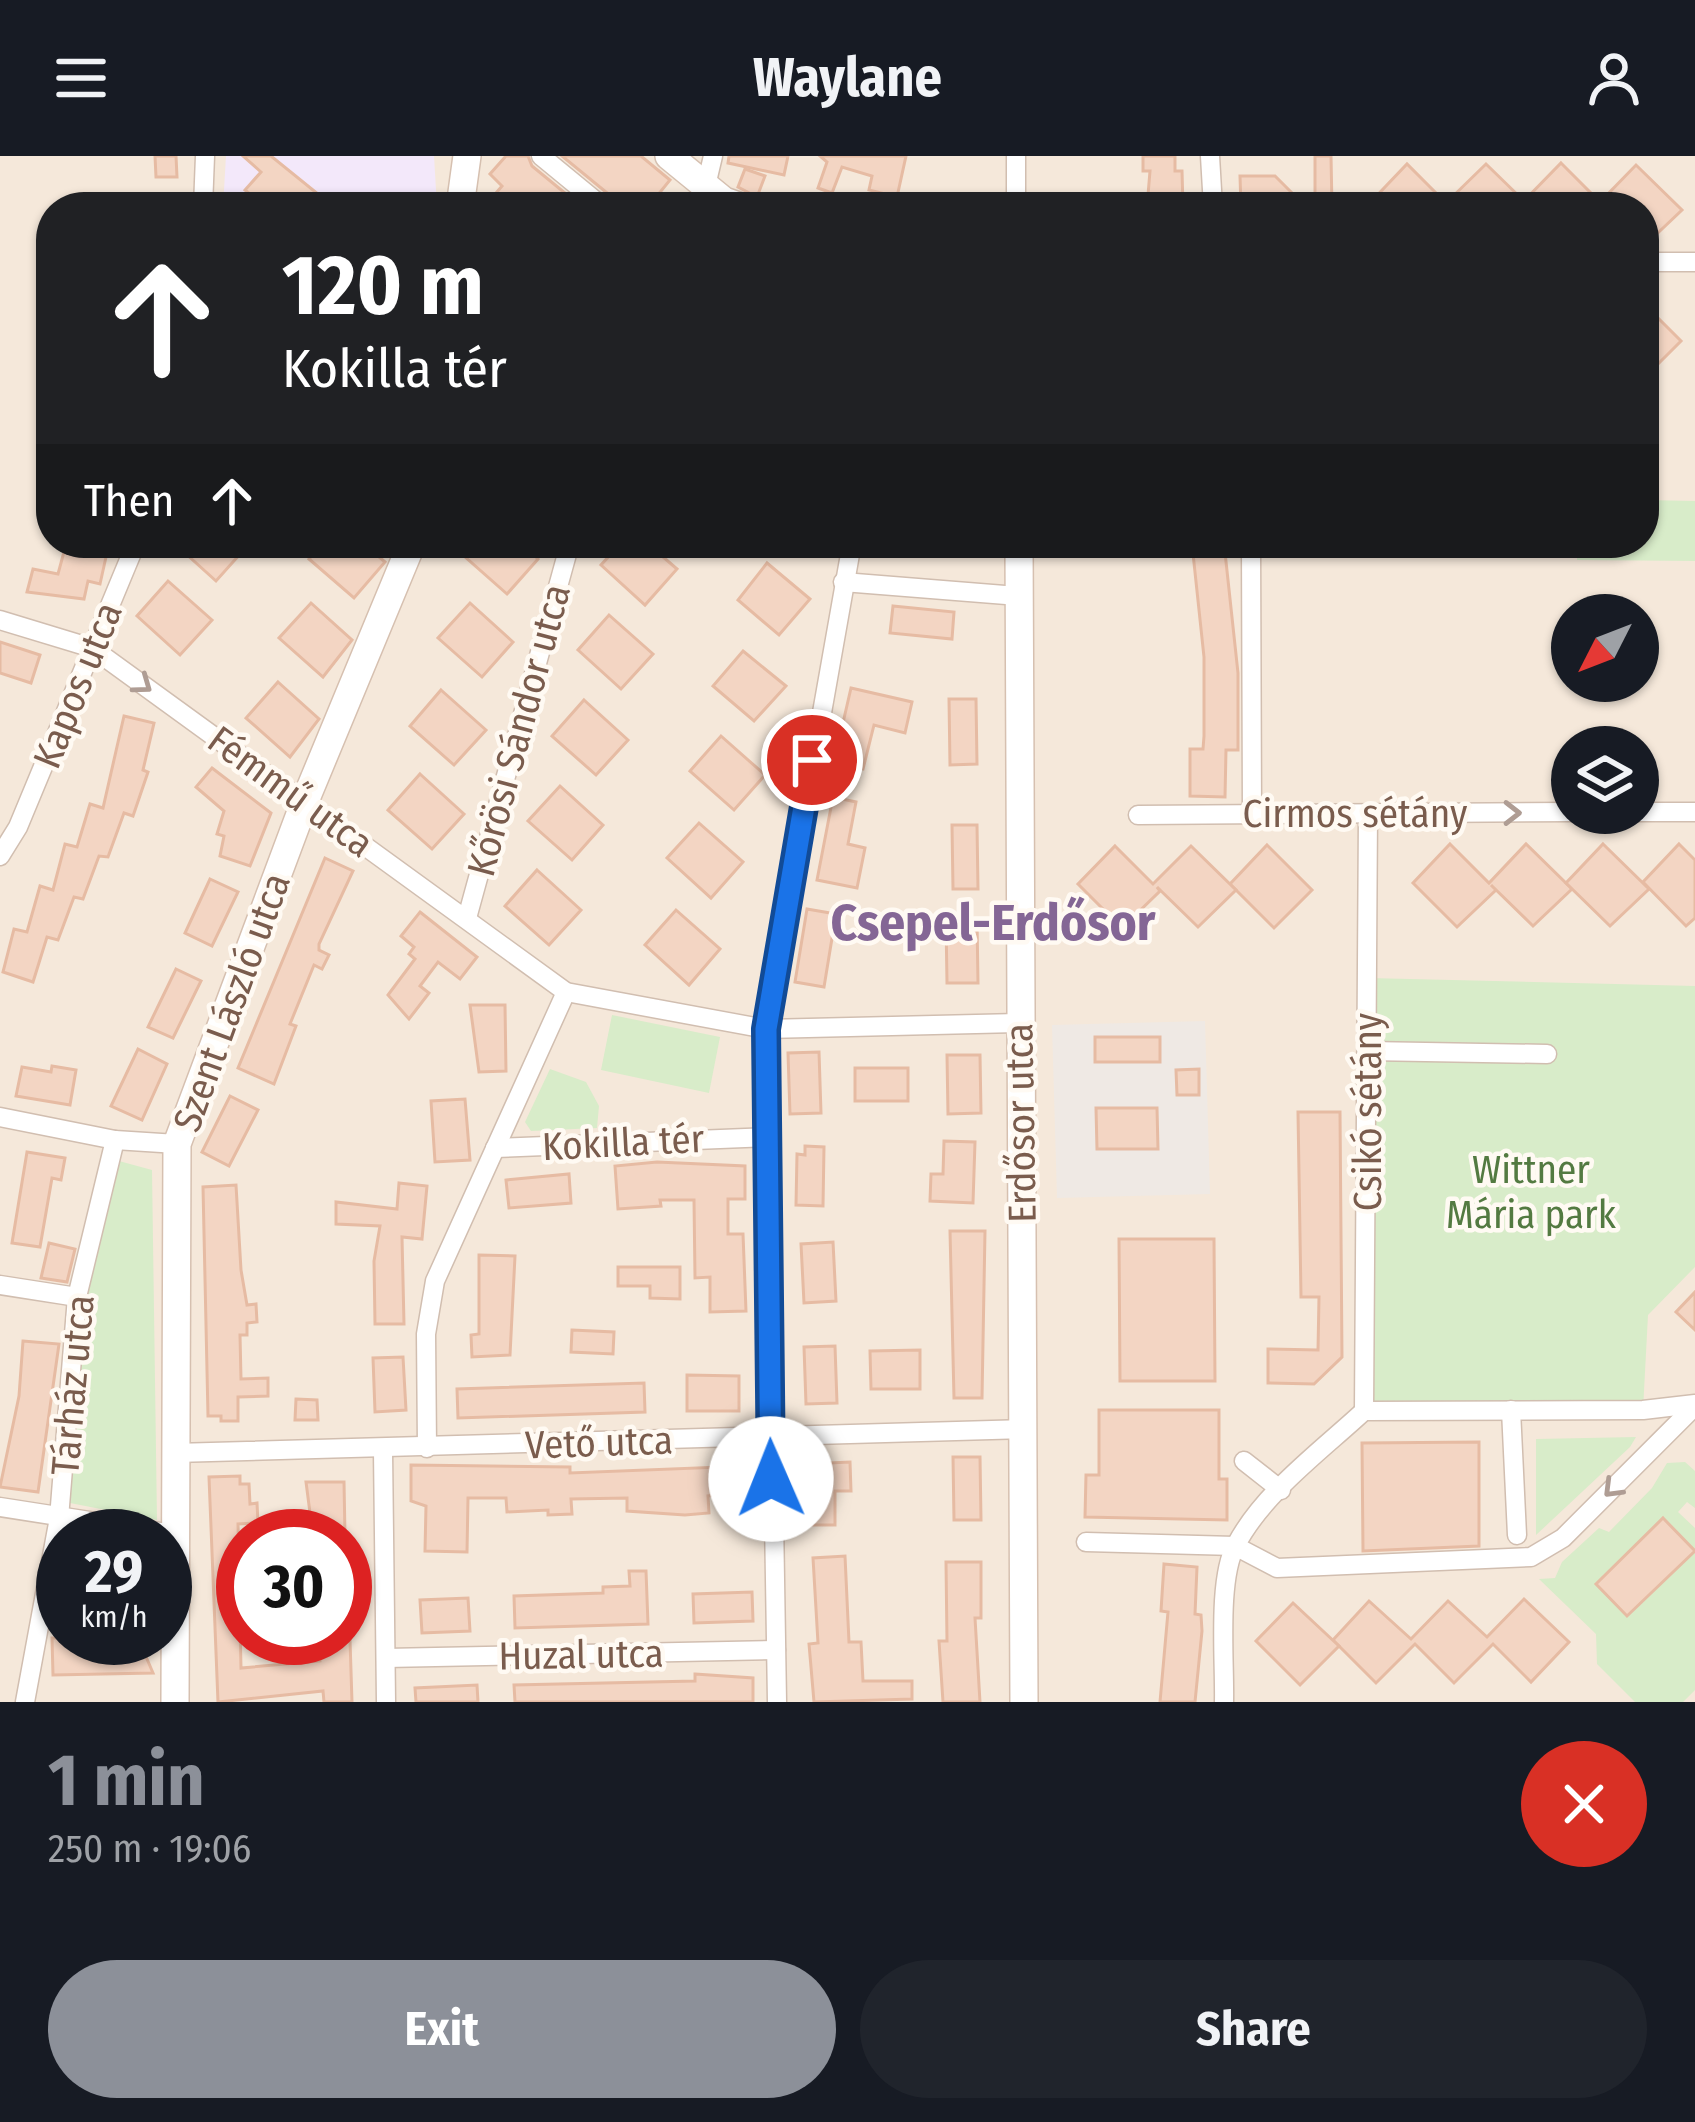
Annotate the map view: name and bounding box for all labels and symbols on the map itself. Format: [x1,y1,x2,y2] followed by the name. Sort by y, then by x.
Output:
[458,579,580,881] street label: Kőrösi Sándor utca
[1551,594,1659,702] north arrow
[24,596,132,775] street label: Kapos utca
[130,671,152,693] one-way arrow
[761,709,863,811] pin
[199,717,382,867] street label: Fémmű utca
[1243,791,1468,837] street label: Cirmos sétány
[1504,800,1522,826] one-way arrow
[164,867,300,1138] street label: Szent László utca
[831,892,1156,954] district label: Csepel-Erdősor
[1345,1012,1391,1211] street label: Csikó sétány
[996,1023,1046,1223] street label: Erdősor utca
[541,1116,706,1170] street label: Kokilla tér
[1446,1147,1617,1238] park label: Wittner Mária park
[42,1293,104,1477] street label: Tárház utca
[708,1416,834,1542] position arrow
[524,1417,674,1469] street label: Vető utca
[1604,1475,1626,1497] one-way arrow
[216,1509,372,1665] speed limit sign: 30
[498,1631,664,1679] street label: Huzal utca

